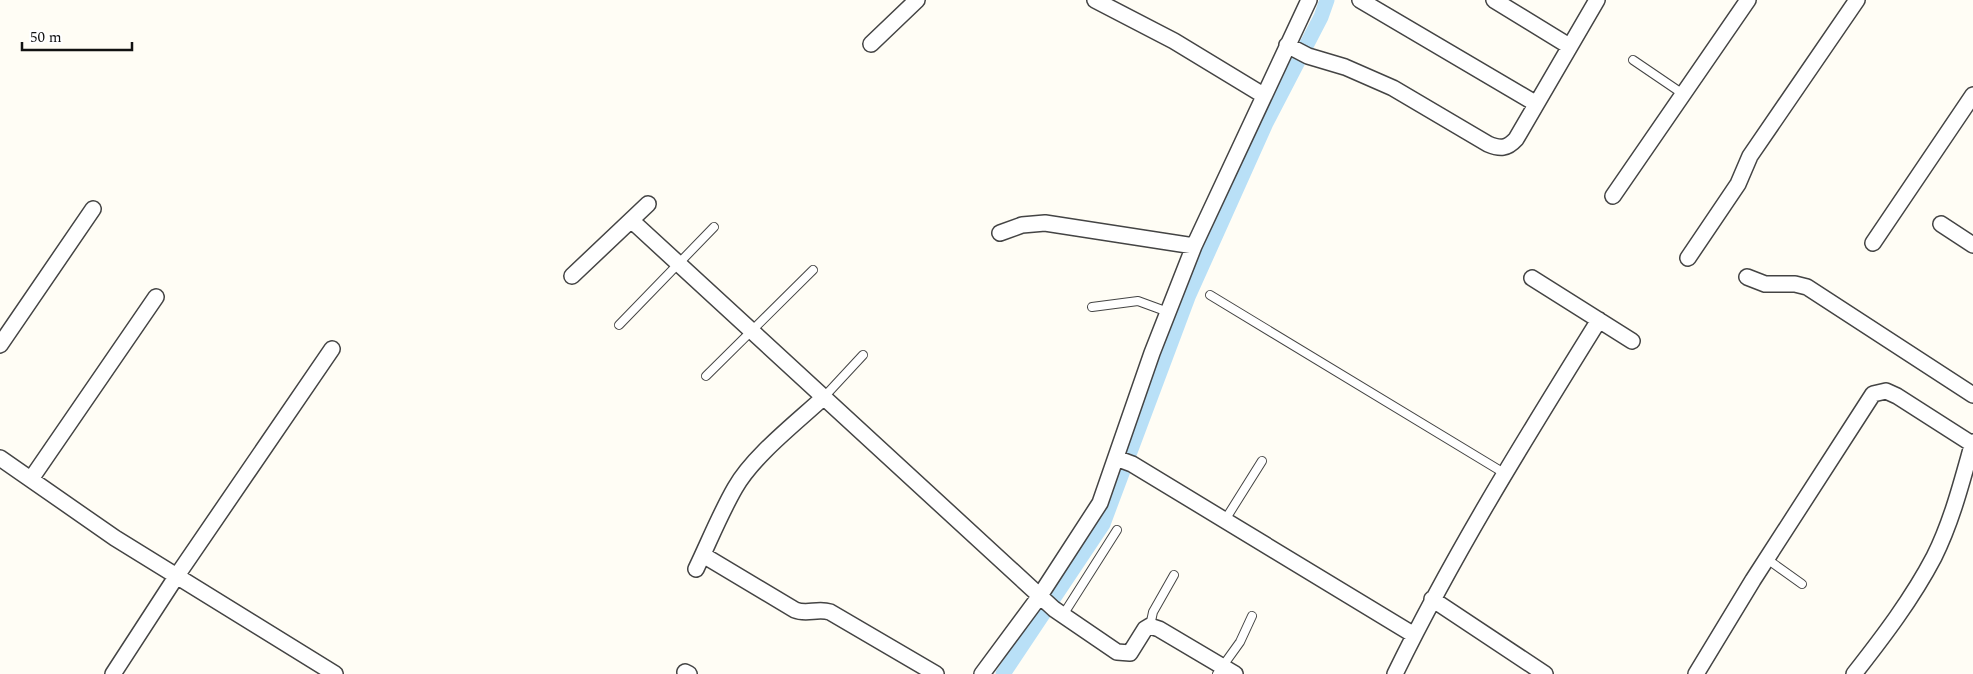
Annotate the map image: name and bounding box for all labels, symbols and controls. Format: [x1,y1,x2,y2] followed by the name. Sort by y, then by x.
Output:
[22,20,132,52] scale bar
[30,26,62,49] text: 50 m

